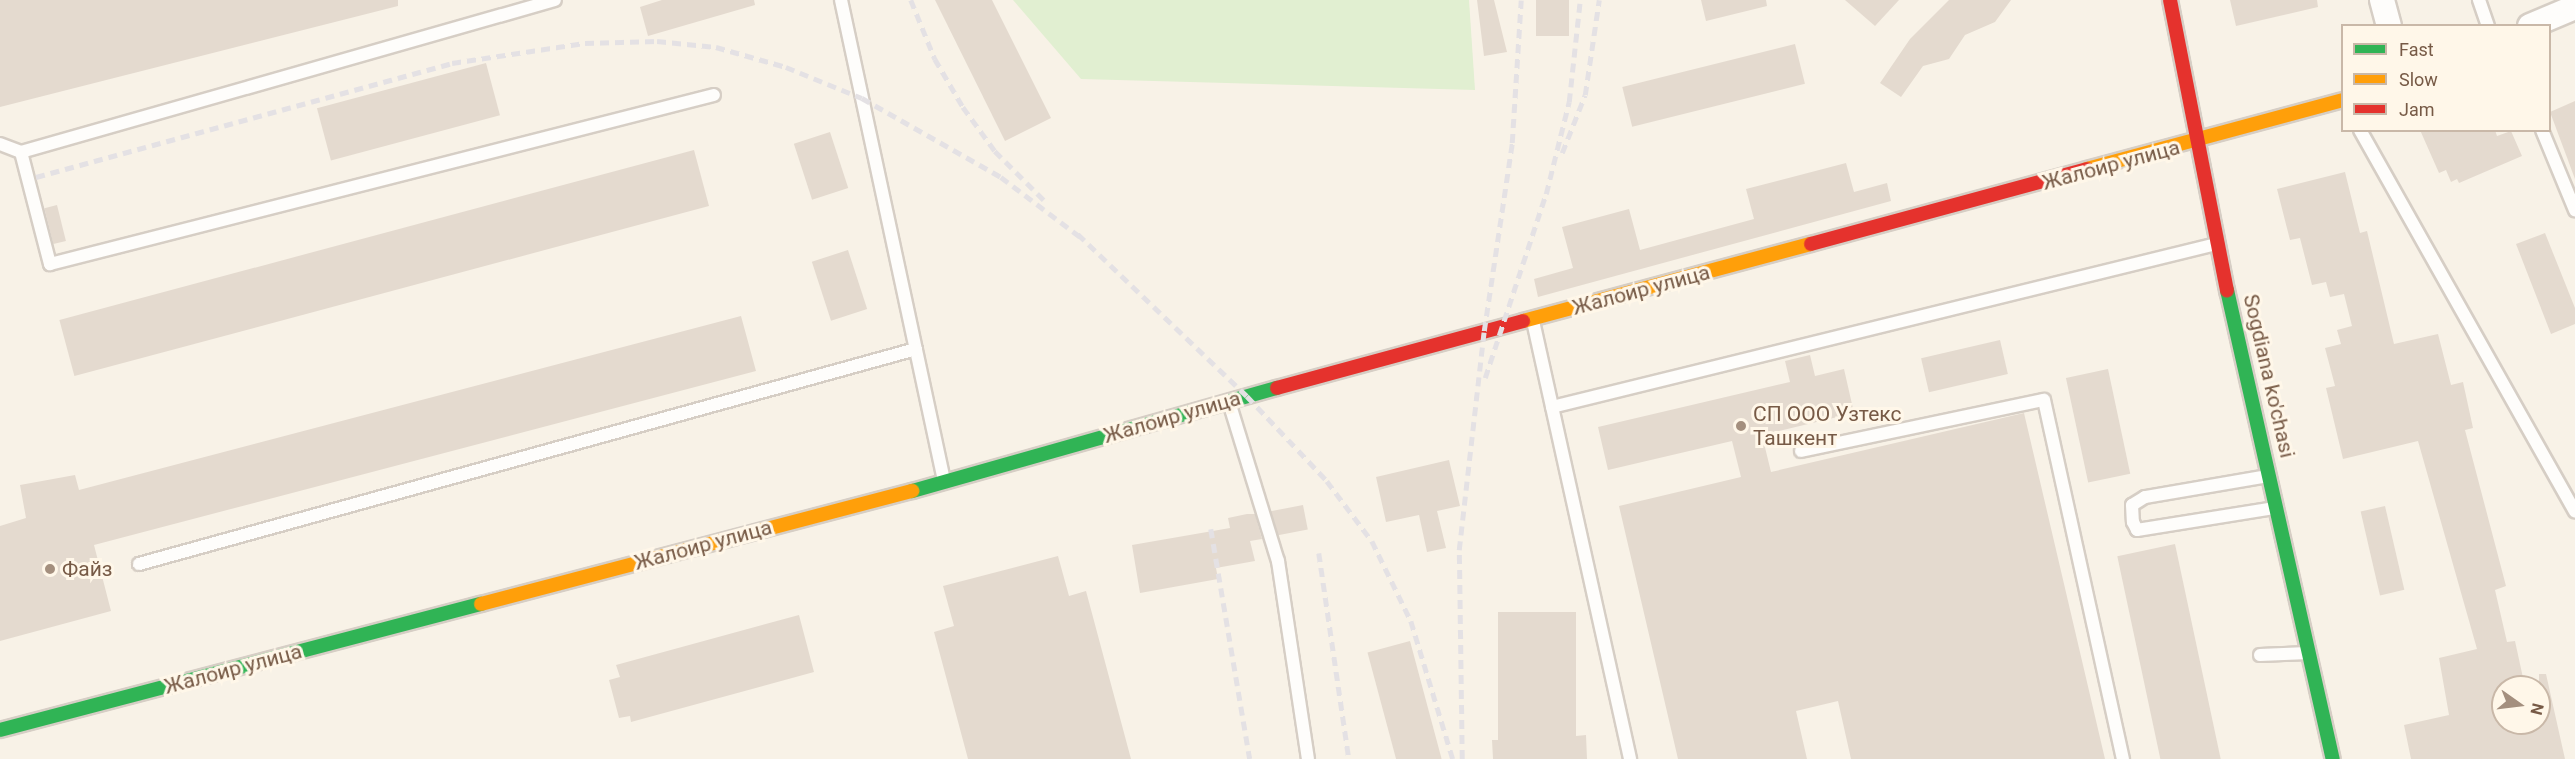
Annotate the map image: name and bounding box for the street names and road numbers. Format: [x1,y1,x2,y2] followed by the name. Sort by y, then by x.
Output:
[2039,135,2183,195] street label: Жалоир улица
[1569,260,1713,320] street label: Жалоир улица
[2238,292,2300,460] street label: Sogdiana ko'chasi
[1101,385,1243,449] street label: Жалоир улица
[631,515,775,575] street label: Жалоир улица
[161,639,305,699] street label: Жалоир улица

